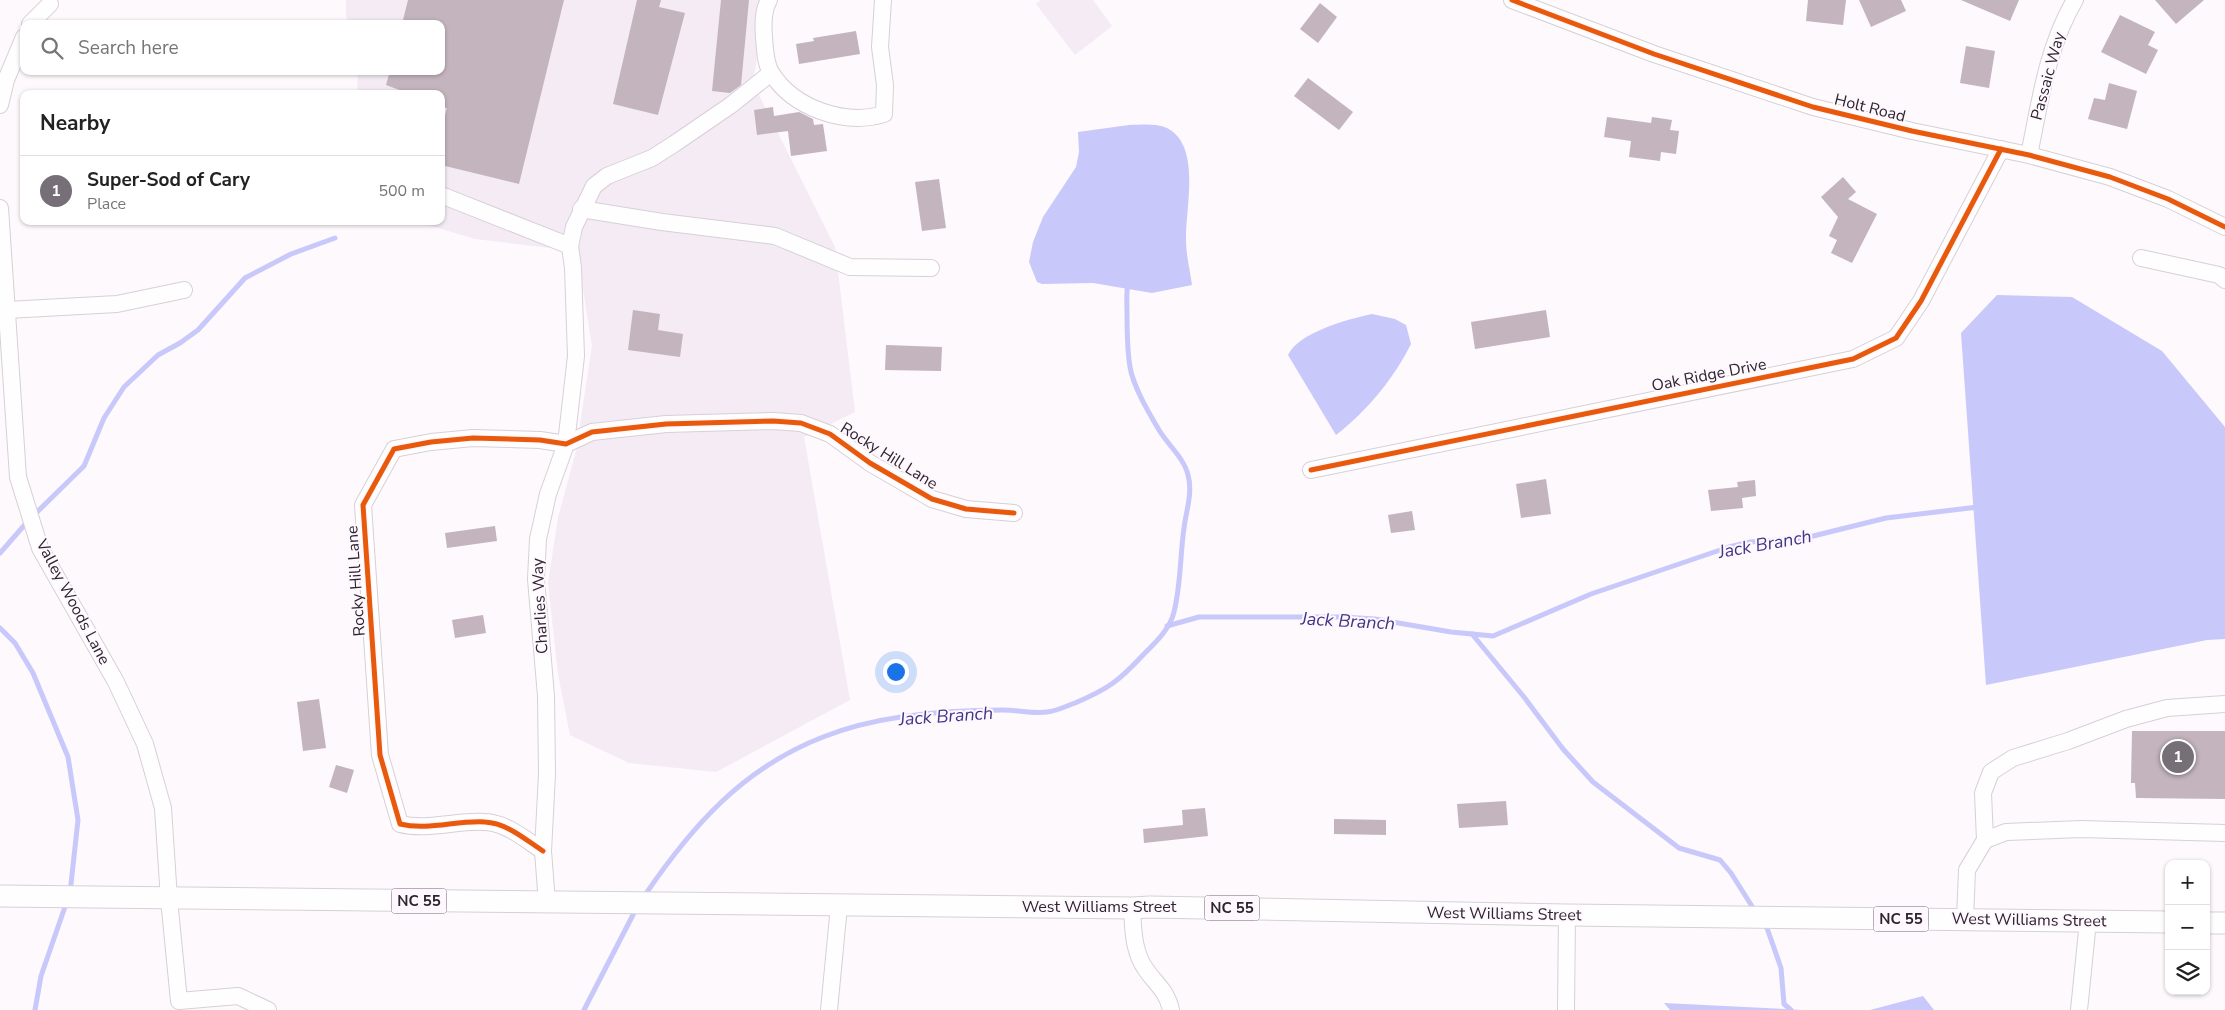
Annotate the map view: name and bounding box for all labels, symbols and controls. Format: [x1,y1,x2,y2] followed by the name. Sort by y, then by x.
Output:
[20,20,445,75] search box
[2026,29,2071,123] street label: Passaic Way
[38,34,66,62] icon: search
[78,35,179,61] text: Search here
[1832,89,1908,127] street label: Holt Road
[40,109,110,137] text: Nearby
[87,167,250,193] text: Super-Sod of Cary
[51,180,61,202] text: 1
[378,180,425,202] text: 500 m
[87,193,126,215] text: Place
[1650,353,1768,397] street label: Oak Ridge Drive
[836,417,942,495] street label: Rocky Hill Lane
[1716,524,1813,564] water label: Jack Branch
[341,525,371,637] street label: Rocky Hill Lane
[30,535,115,669] street label: Valley Woods Lane
[526,557,554,655] street label: Charlies Way
[1299,606,1396,635] water label: Jack Branch
[883,659,909,685] your location
[897,701,994,731] water label: Jack Branch
[2162,738,2194,776] pin: 1
[2165,860,2210,995] map controls
[2165,860,2210,905] button: +
[392,888,446,914] road number: NC 55
[1022,896,1177,918] street label: West Williams Street
[1204,896,1260,920] road number: NC 55
[1426,902,1582,926] street label: West Williams Street
[2165,905,2210,950] button: −
[1874,906,1928,932] road number: NC 55
[1951,908,2107,932] street label: West Williams Street
[2165,950,2210,995] button: layers

